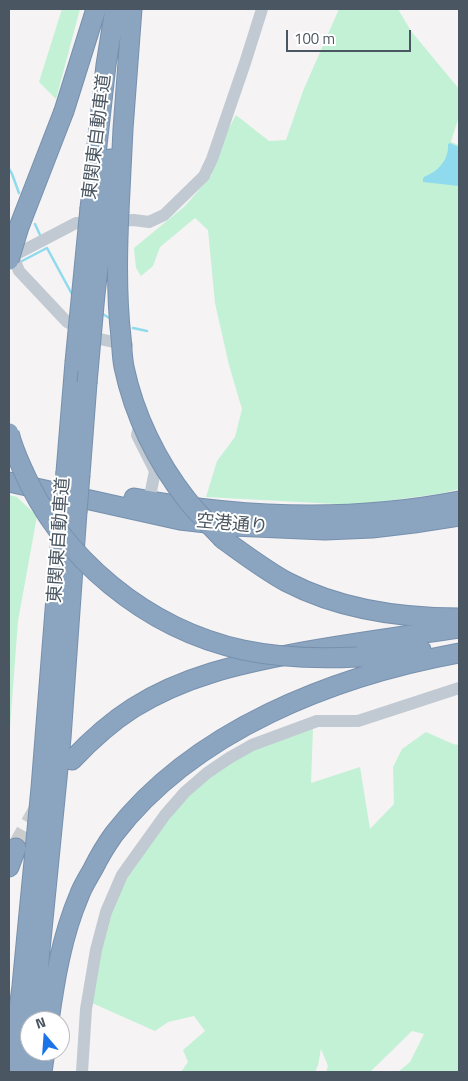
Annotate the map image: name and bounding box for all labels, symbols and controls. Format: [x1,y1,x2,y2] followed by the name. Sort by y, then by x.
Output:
[288,20,413,52] scale bar
[294,27,335,50] text: 100 m
[80,73,116,201] street label: 東関東自動車道
[45,476,75,604] street label: 東関東自動車道
[195,511,269,539] street label: 空港通り
[20,1011,70,1061] north arrow
[33,1011,48,1034] text: N

